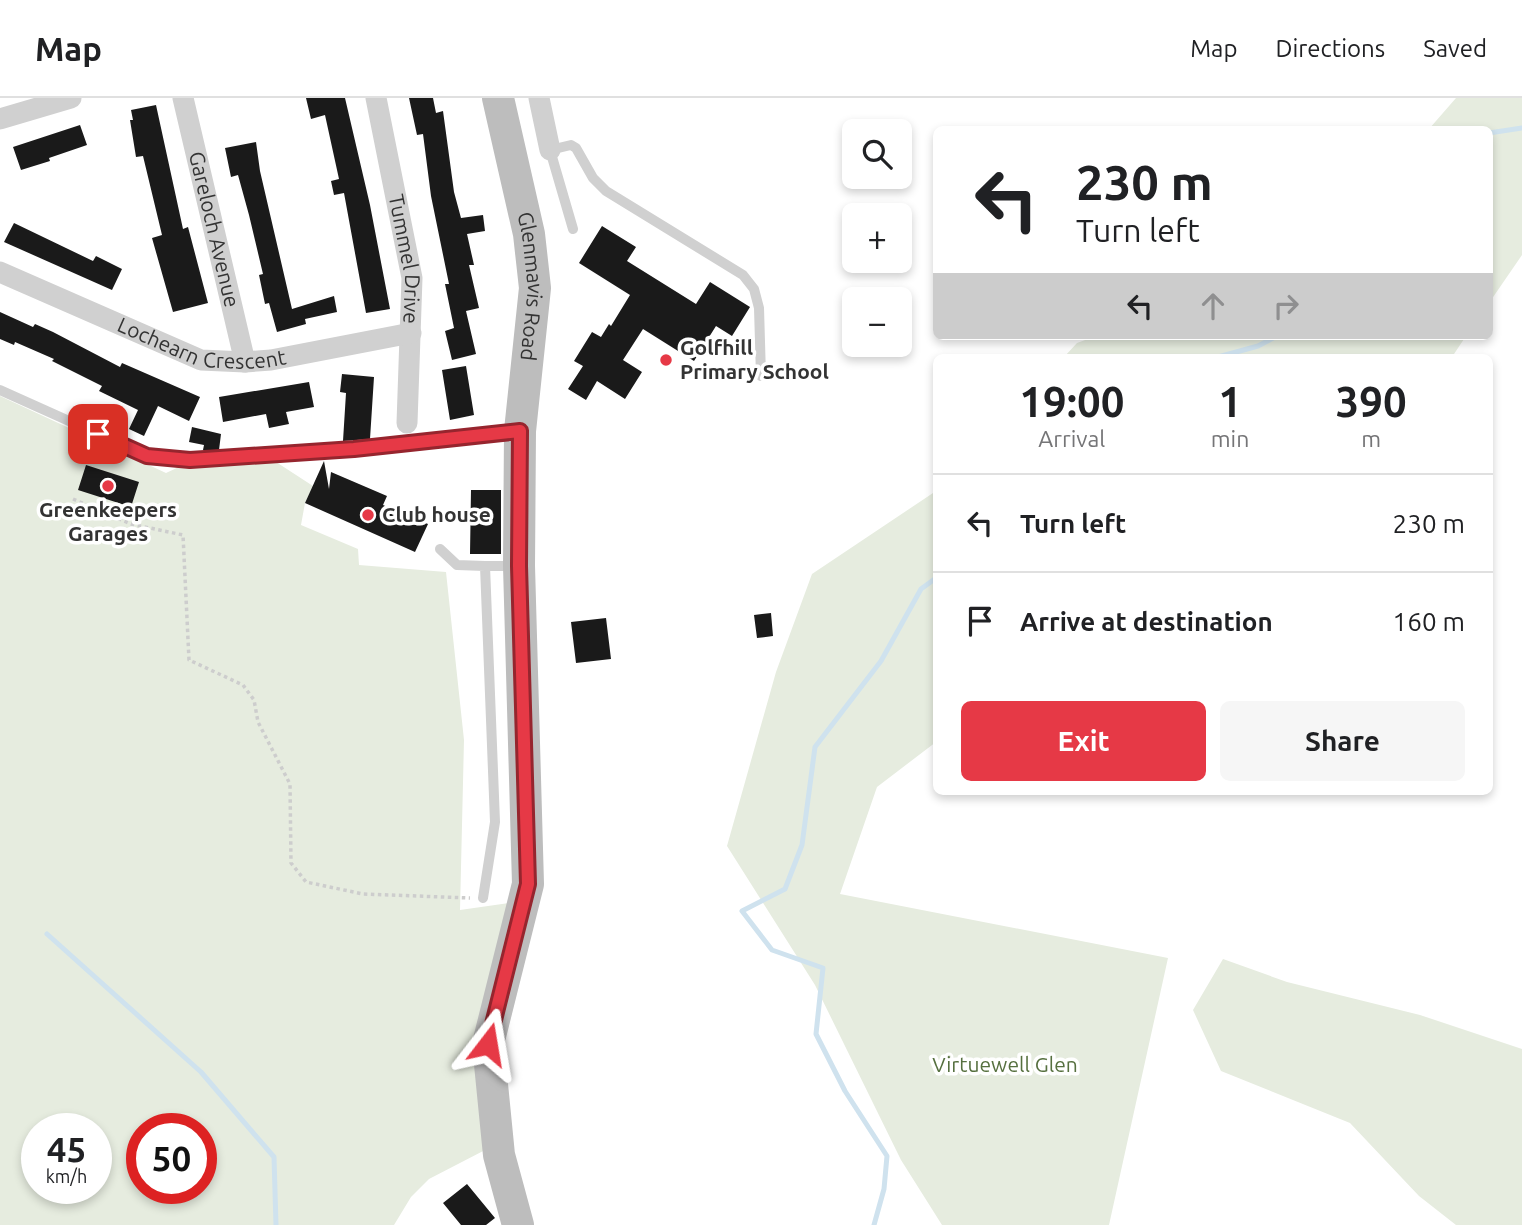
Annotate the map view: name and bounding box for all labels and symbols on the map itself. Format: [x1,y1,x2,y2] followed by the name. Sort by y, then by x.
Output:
[185,149,245,310] street label: Gareloch Avenue
[385,192,425,324] street label: Tummel Drive
[513,209,548,362] street label: Glenmavis Road
[114,312,288,373] street label: Lochearn Crescent
[680,335,829,383] place label: Golfhill Primary School
[658,352,674,368] marker: Golfhill Primary School
[68,404,128,464] pin
[100,478,116,494] marker: Greenkeepers Garages
[39,497,177,545] place label: Greenkeepers Garages
[382,502,491,526] place label: Club house
[360,507,376,523] marker: Club house
[451,1007,525,1081] position arrow
[932,1052,1078,1076] park label: Virtuewell Glen
[126,1113,217,1204] speed limit sign: 50

